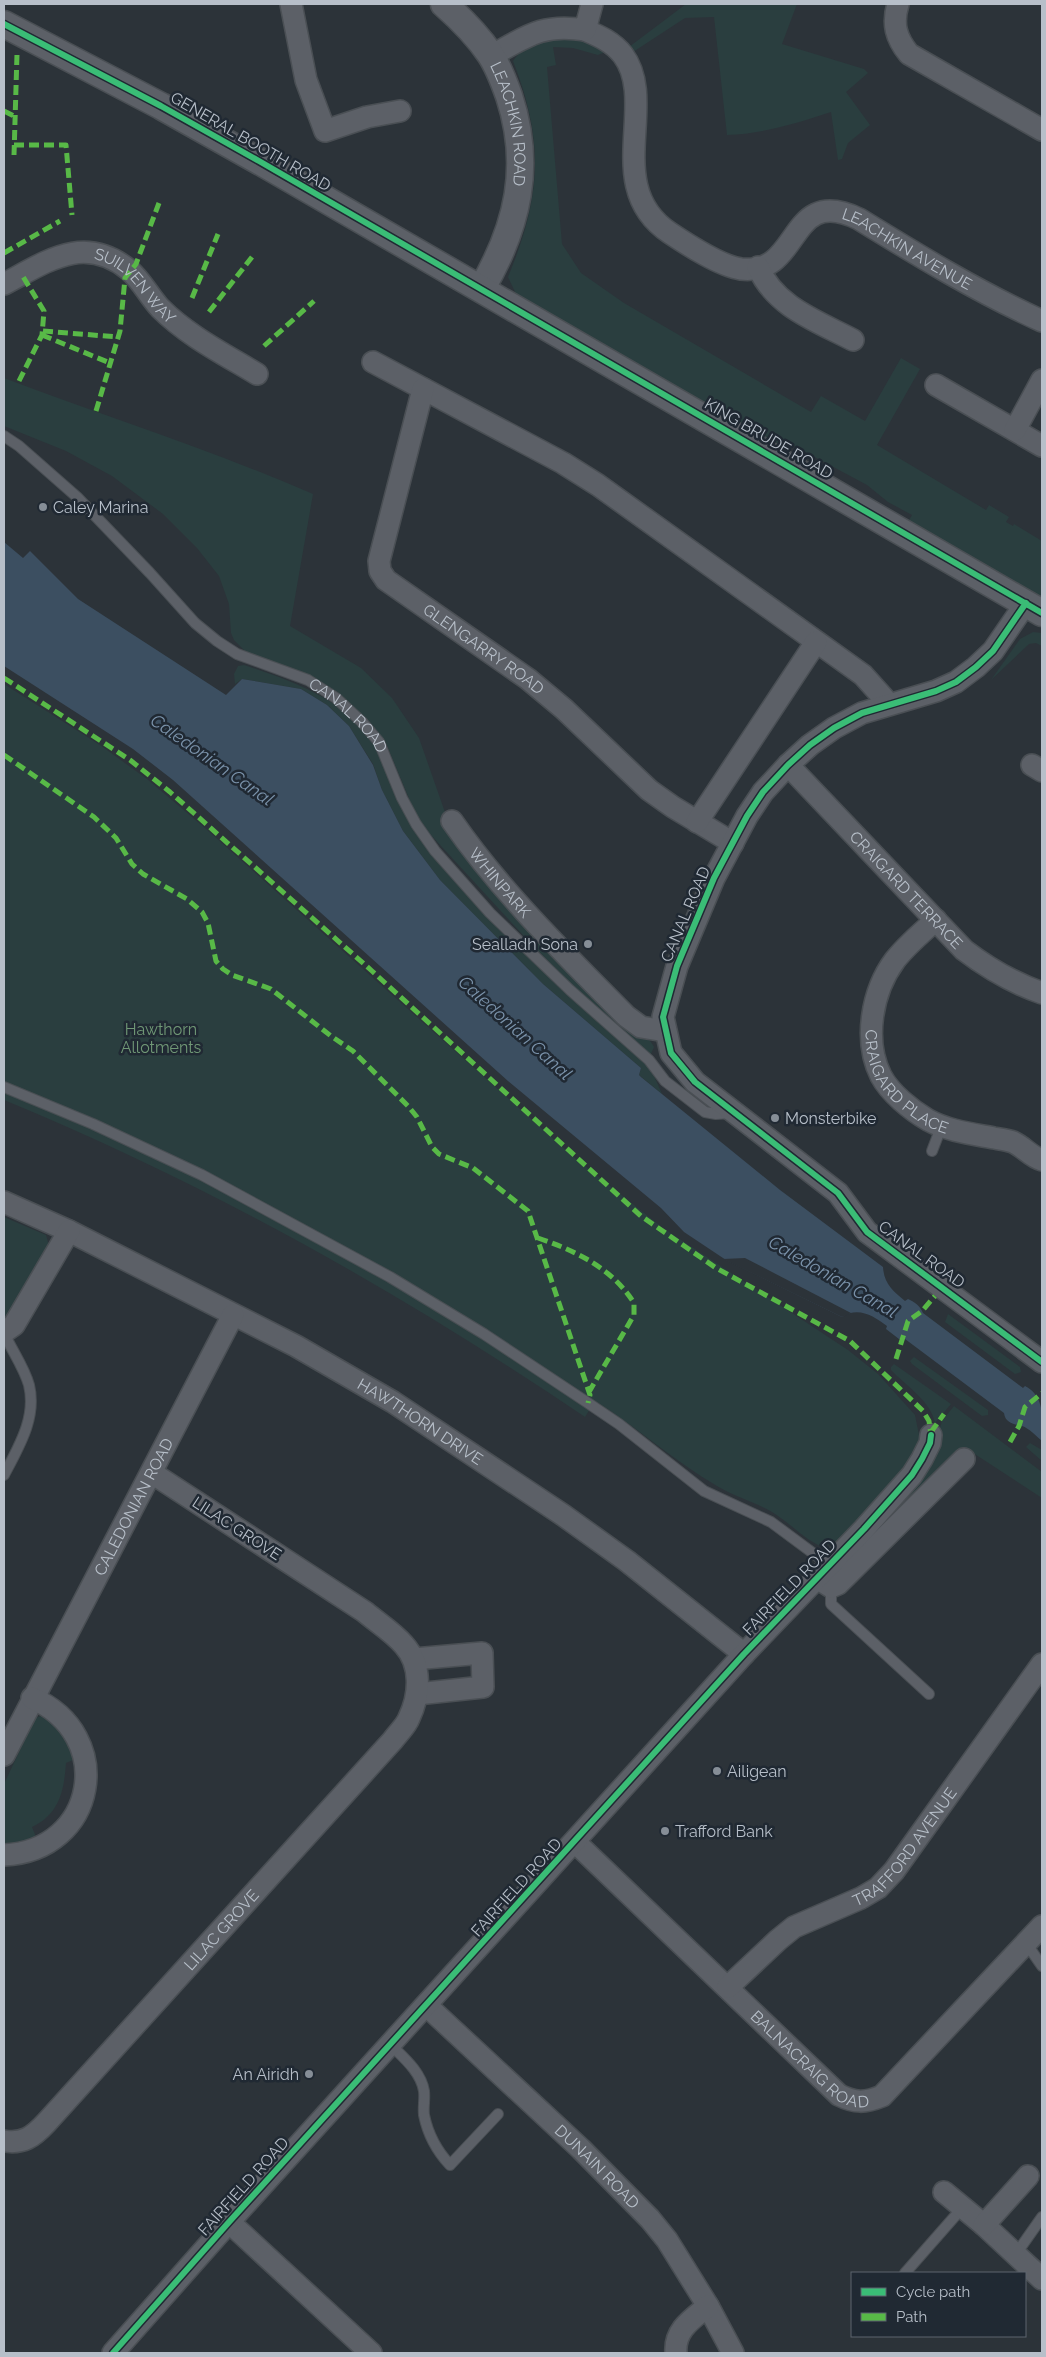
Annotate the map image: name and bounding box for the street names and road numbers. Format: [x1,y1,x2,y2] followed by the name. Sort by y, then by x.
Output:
[486,59,529,187] street label: LEACHKIN ROAD
[167,88,334,195] street label: GENERAL BOOTH ROAD
[840,204,975,294] street label: LEACHKIN AVENUE
[93,244,180,328] street label: SUILVEN WAY
[701,394,836,483] street label: KING BRUDE ROAD
[419,600,548,698] street label: GLENGARRY ROAD
[305,674,391,755] street label: CANAL ROAD
[846,827,967,953] street label: CRAIGARD TERRACE
[465,844,535,922] street label: WHINPARK
[657,864,714,965] street label: CANAL ROAD
[861,1029,951,1138] street label: CRAIGARD PLACE
[875,1217,969,1292] street label: CANAL ROAD
[354,1375,487,1469] street label: HAWTHORN DRIVE
[90,1435,177,1579] street label: CALEDONIAN ROAD
[189,1493,285,1564] street label: LILAC GROVE
[739,1535,840,1639] street label: FAIRFIELD ROAD
[850,1784,961,1910] street label: TRAFFORD AVENUE
[467,1834,566,1940] street label: FAIRFIELD ROAD
[180,1886,263,1974] street label: LILAC GROVE
[747,2007,870,2111] street label: BALNACRAIG ROAD
[551,2121,643,2213] street label: DUNAIN ROAD
[194,2133,293,2239] street label: FAIRFIELD ROAD

